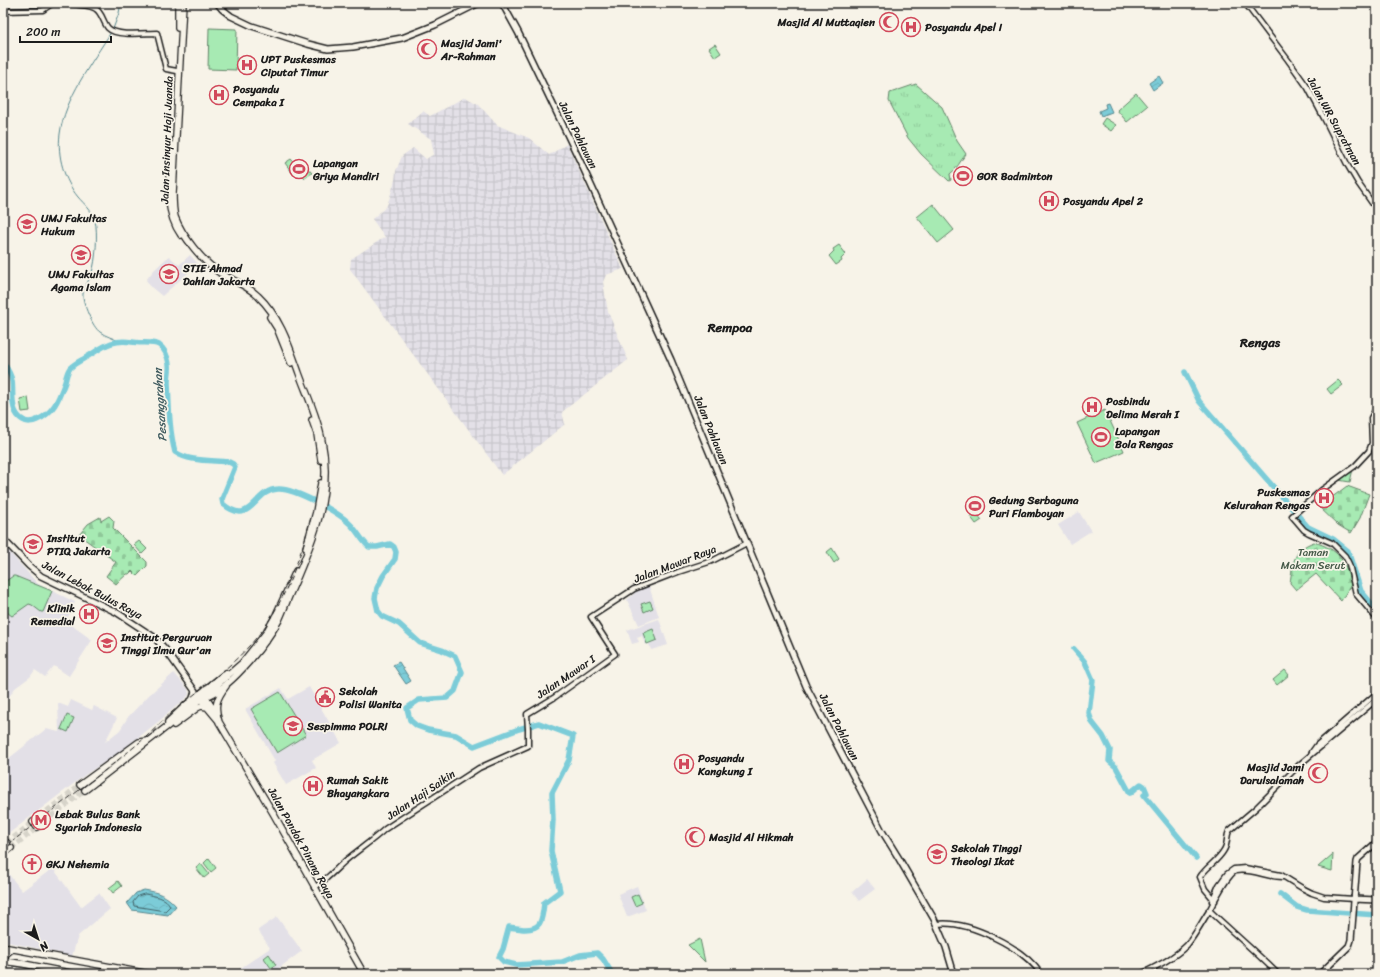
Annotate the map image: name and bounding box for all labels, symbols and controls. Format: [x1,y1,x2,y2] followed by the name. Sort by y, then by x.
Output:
[878,11,900,33] mosque icon: Masjid Al Muttaqien
[776,13,875,32] place label: Masjid Al Muttaqien
[900,16,922,38] hospital icon: Posyandu Apel I
[20,18,111,44] scale bar
[925,18,1003,37] place label: Posyandu Apel I
[26,21,60,43] text: 200 m
[440,34,502,66] place label: Masjid Jami' Ar-Rahman
[416,38,438,60] mosque icon: Masjid Jami' Ar-Rahman
[260,50,337,82] place label: UPT Puskesmas Ciputat Timur
[236,54,258,76] hospital icon: UPT Puskesmas Ciputat Timur
[1301,72,1366,169] street label: Jalan WR Supratman
[155,75,179,205] street label: Jalan Insinyur Haji Juanda
[232,80,286,112] place label: Posyandu Cempaka I
[208,84,230,106] hospital icon: Posyandu Cempaka I
[553,97,603,172] street label: Jalan Pahlawan
[312,154,380,186] place label: Lapangan Griya Mandiri
[288,158,310,180] sports icon: Lapangan Griya Mandiri
[952,165,974,187] sports icon: GOR Badminton
[976,167,1053,186] place label: GOR Badminton
[1038,190,1060,212] hospital icon: Posyandu Apel 2
[1063,192,1144,211] place label: Posyandu Apel 2
[40,209,108,241] place label: UMJ Fakultas Hukum
[16,213,38,235] school or university icon: UMJ Fakultas Hukum
[70,244,92,266] school or university icon: UMJ Fakultas Agama Islam
[182,259,255,291] place label: STIE Ahmad Dahlan Jakarta
[158,263,180,285] school or university icon: STIE Ahmad Dahlan Jakarta
[48,265,115,297] place label: UMJ Fakultas Agama Islam
[707,316,753,339] district label: Rempoa
[1239,331,1281,354] district label: Rengas
[146,366,174,442] water label: Pesanggrahan
[688,391,734,468] street label: Jalan Pahlawan
[1106,392,1181,424] place label: Posbindu Delima Merah I
[1081,396,1103,418] hospital icon: Posbindu Delima Merah I
[1115,422,1174,454] place label: Lapangan Bola Rengas
[1090,426,1112,448] sports icon: Lapangan Bola Rengas
[1223,483,1311,515] place label: Puskesmas Kelurahan Rengas
[1313,487,1335,509] hospital icon: Puskesmas Kelurahan Rengas
[988,491,1079,523] place label: Gedung Serbaguna Puri Flamboyan
[964,495,986,517] sports icon: Gedung Serbaguna Puri Flamboyan
[46,529,111,561] place label: Institut PTIQ Jakarta
[22,533,44,555] school or university icon: Institut PTIQ Jakarta
[630,539,719,589] street label: Jalan Mawar Raya
[1281,543,1345,575] park label: Taman Makam Serut
[37,555,146,625] street label: Jalan Lebak Bulus Raya
[30,599,76,631] place label: Klinik Remedial
[78,603,100,625] hospital icon: Klinik Remedial
[120,628,212,660] place label: Institut Perguruan Tinggi Ilmu Qur'an
[96,632,118,654] school or university icon: Institut Perguruan Tinggi Ilmu Qur'an
[532,650,600,704] street label: Jalan Mawar I
[338,682,402,714] place label: Sekolah Polisi Wanita
[314,686,336,708] public building icon: Sekolah Polisi Wanita
[813,689,864,764] street label: Jalan Pahlawan
[282,715,304,737] school or university icon: Sespimma POLRI
[306,717,388,736] place label: Sespimma POLRI
[697,749,754,781] place label: Posyandu Kangkung I
[673,753,695,775] hospital icon: Posyandu Kangkung I
[1240,758,1305,790] place label: Masjid Jami Darulsalamah
[1307,762,1329,784] mosque icon: Masjid Jami Darulsalamah
[382,765,459,826] street label: Jalan Haji Saikin
[326,771,390,803] place label: Rumah Sakit Bhayangkara
[302,775,324,797] hospital icon: Rumah Sakit Bhayangkara
[262,783,340,903] street label: Jalan Pondok Pinang Raya
[54,805,142,837] place label: Lebak Bulus Bank Syariah Indonesia
[30,809,52,831] metro station icon: Lebak Bulus Bank Syariah Indonesia
[684,826,706,848] mosque icon: Masjid Al Hikmah
[708,828,794,847] place label: Masjid Al Hikmah
[950,839,1022,871] place label: Sekolah Tinggi Theologi Ikat
[926,843,948,865] school or university icon: Sekolah Tinggi Theologi Ikat
[21,853,43,875] church icon: GKJ Nehemia
[45,855,110,874] place label: GKJ Nehemia
[18,919,58,959] north arrow
[35,936,54,956] text: N

